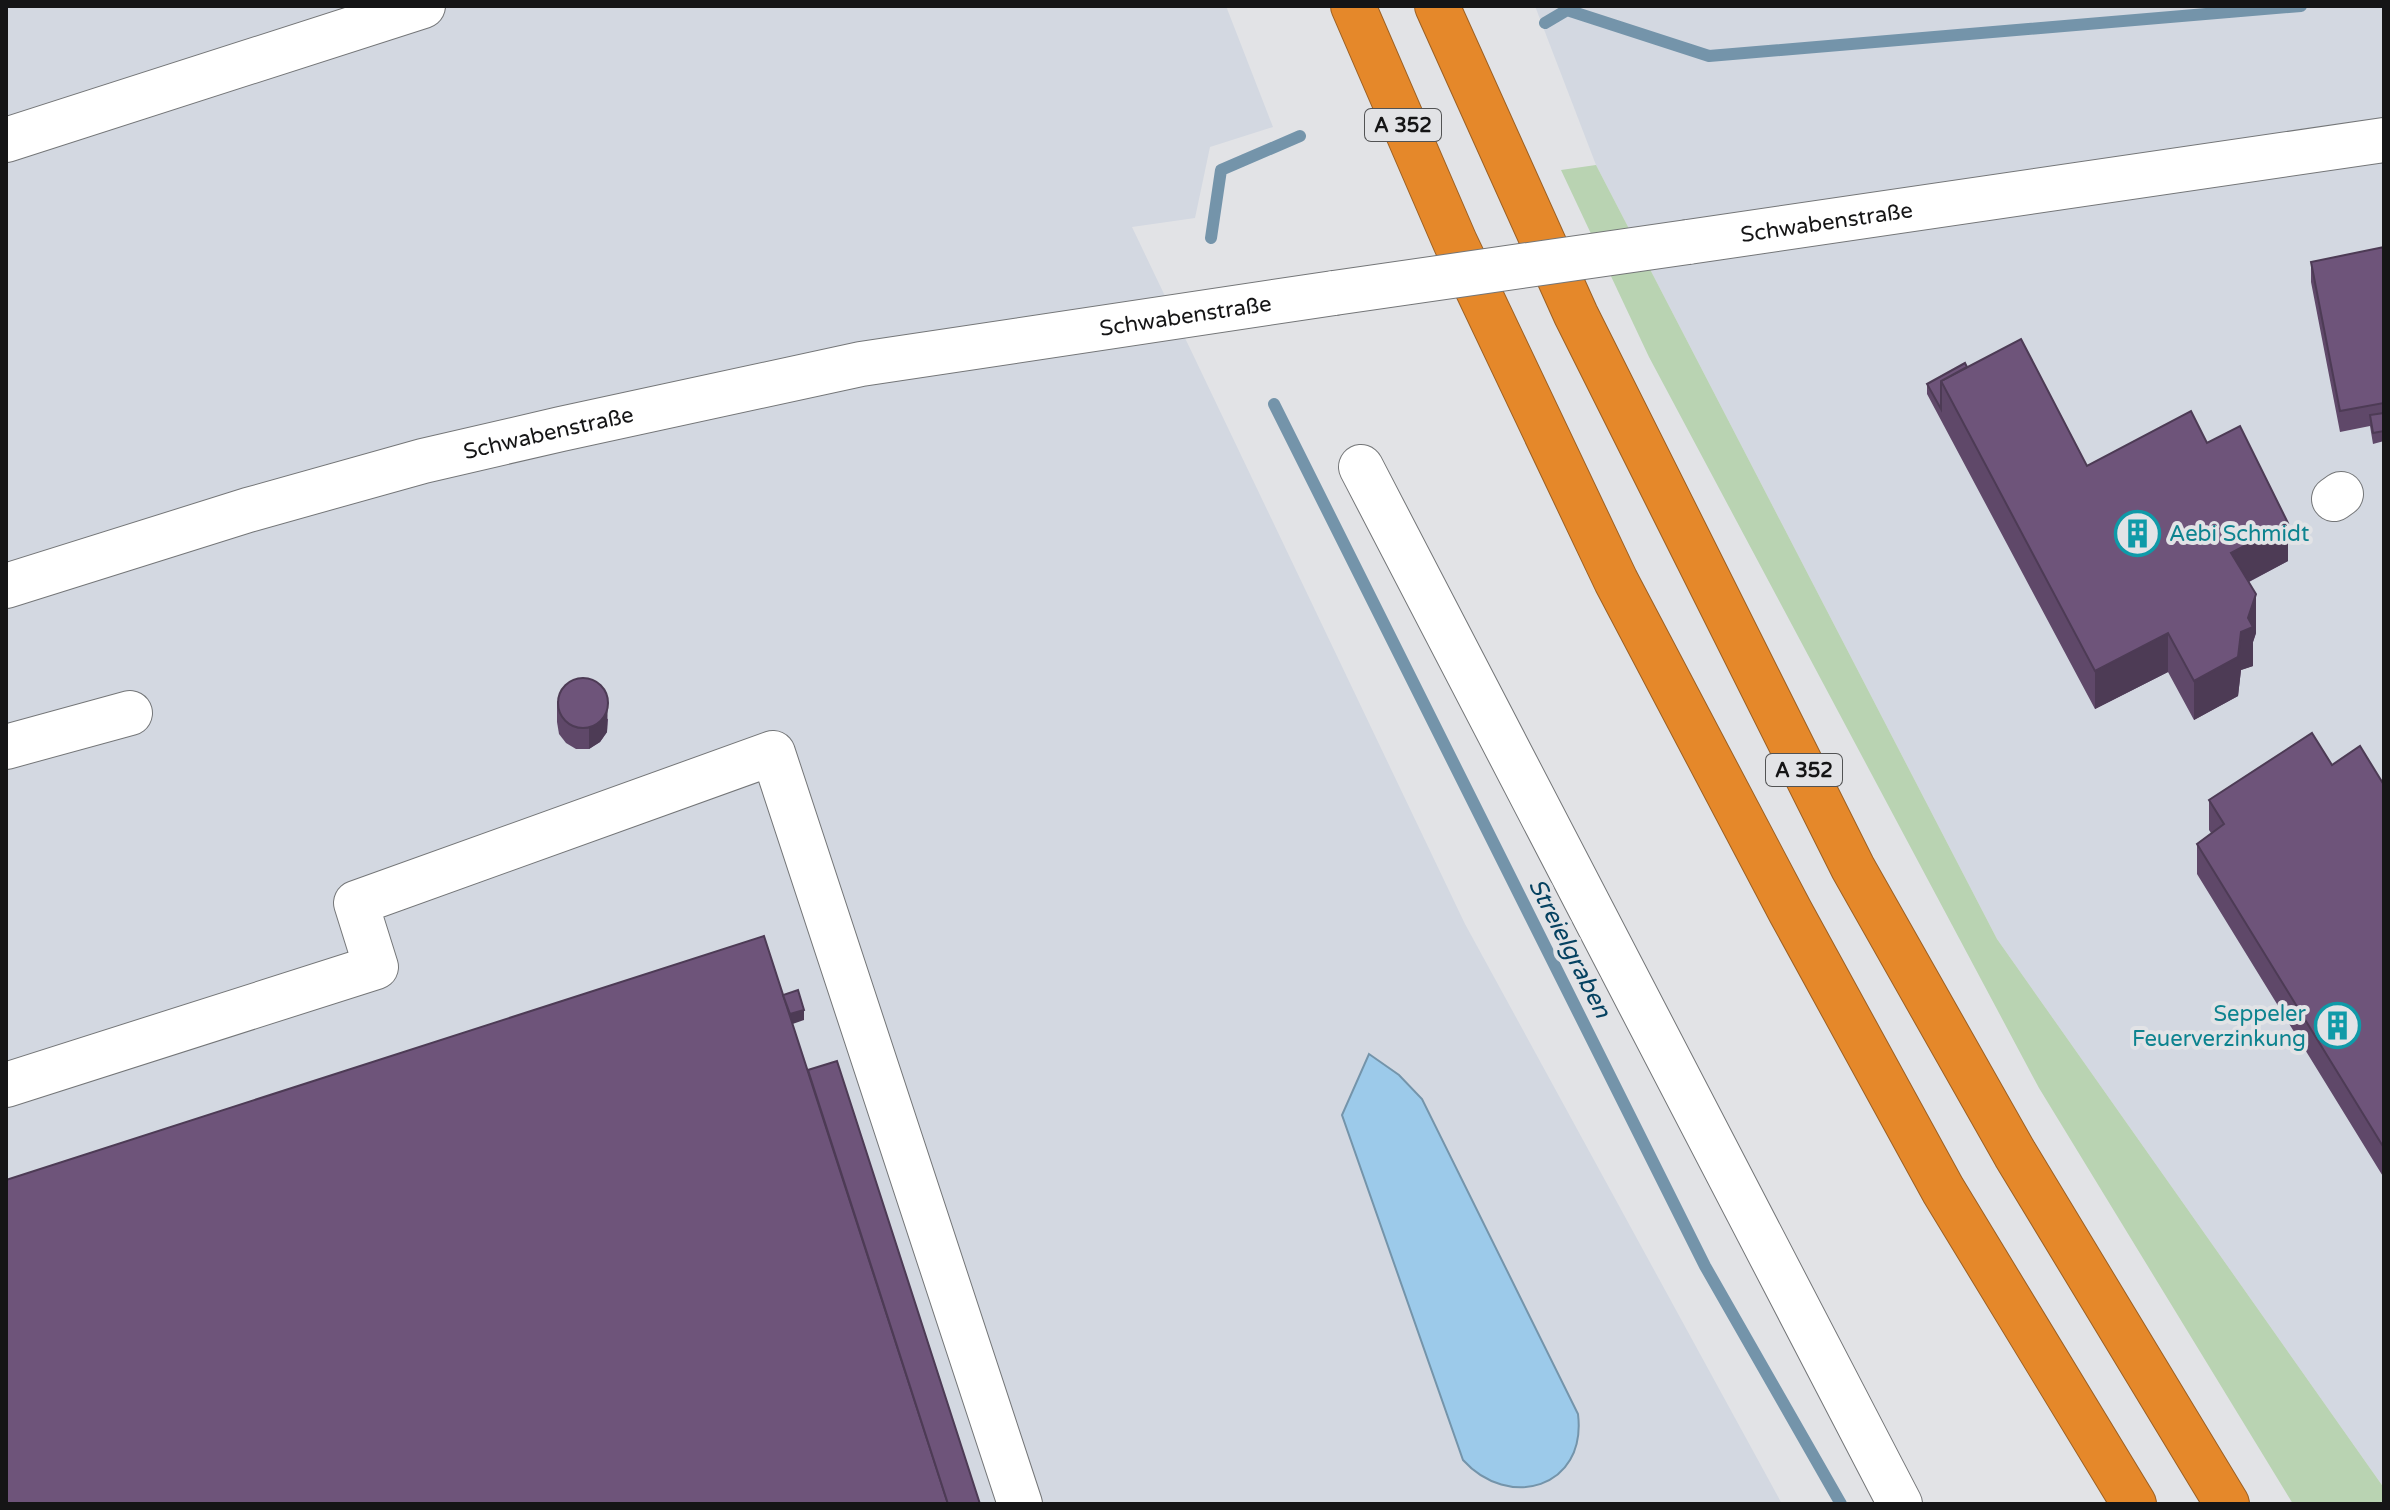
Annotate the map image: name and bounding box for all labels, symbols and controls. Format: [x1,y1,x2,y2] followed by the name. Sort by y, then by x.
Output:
[1365,109,1441,141] road number: A 352
[1739,197,1914,248] street label: Schwabenstraße
[1098,291,1273,342] street label: Schwabenstraße
[461,402,636,465] street label: Schwabenstraße
[2114,509,2162,557] building icon: Aebi Schmidt
[2169,521,2309,547] place label: Aebi Schmidt
[1766,754,1842,786] road number: A 352
[1522,874,1618,1024] water label: Streielgraben
[2132,1001,2307,1052] place label: Seppeler Feuerverzinkung
[2313,1002,2361,1050] building icon: Seppeler Feuerverzinkung

